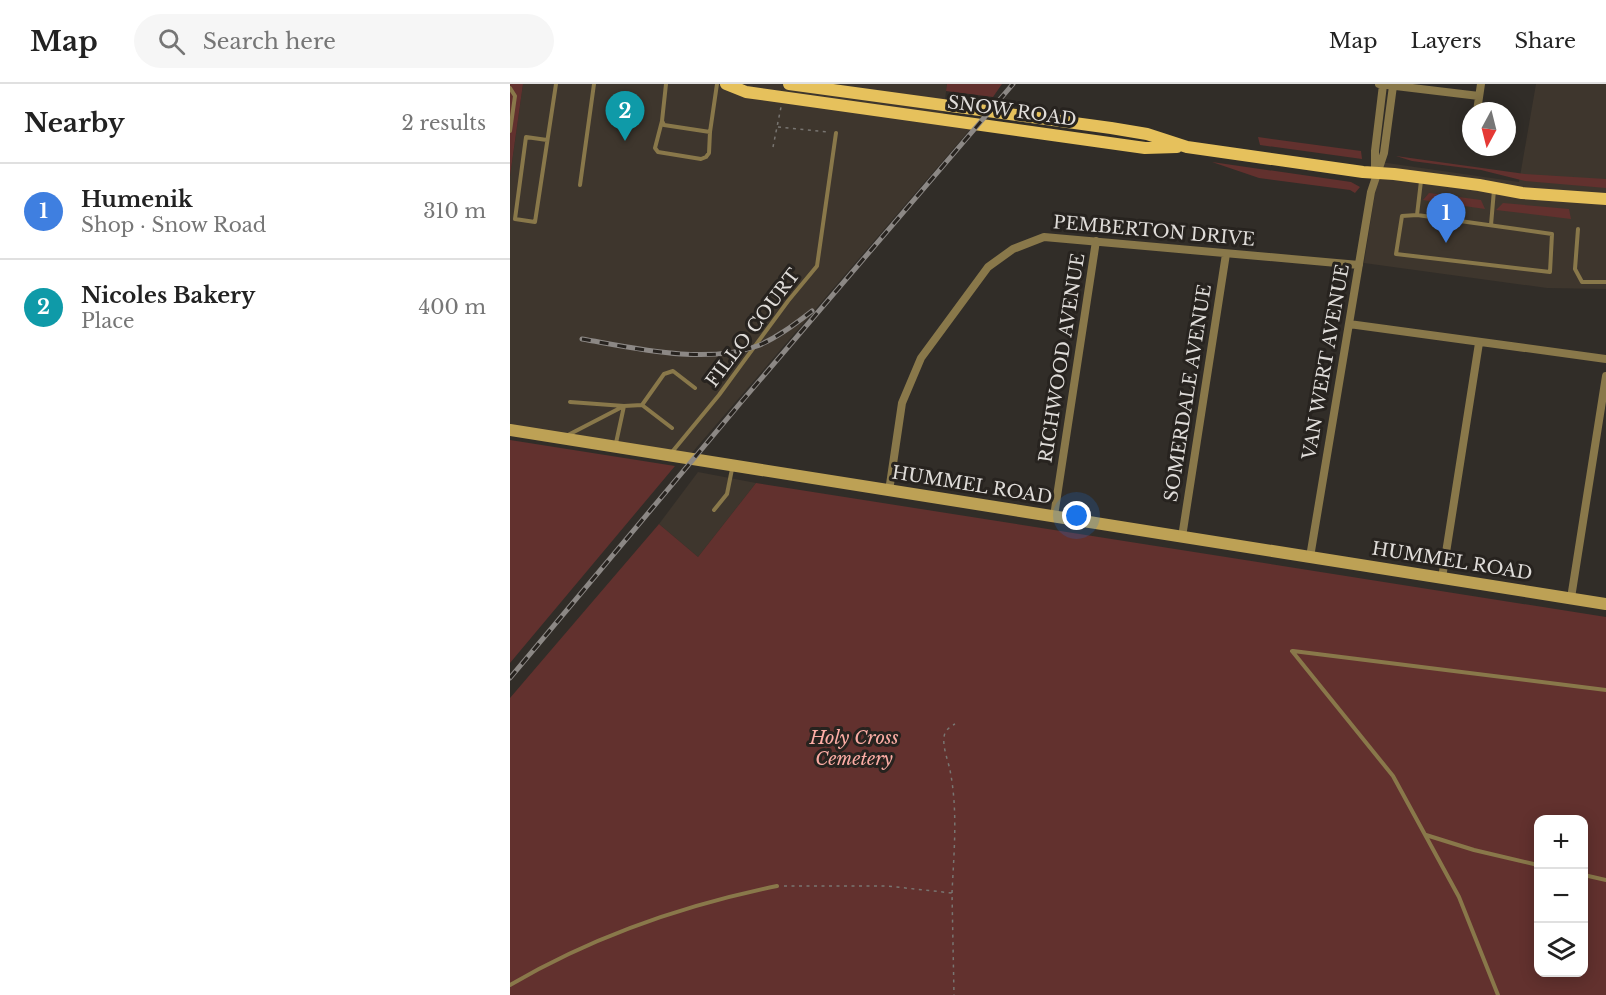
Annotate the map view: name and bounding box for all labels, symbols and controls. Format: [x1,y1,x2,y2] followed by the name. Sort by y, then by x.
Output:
[134,14,554,68] search box
[30,24,98,59] text: Map
[155,25,188,58] icon: search
[203,28,336,55] text: Search here
[1329,28,1378,54] text: Map
[1411,28,1482,54] text: Layers
[1515,28,1576,54] text: Share
[946,91,1078,131] street label: SNOW ROAD
[606,92,644,141] pin: 2
[1462,102,1516,156] north arrow
[24,107,125,139] text: Nearby
[402,111,486,135] text: 2 results
[81,186,193,213] text: Humenik
[1426,194,1466,243] pin: 1
[39,199,48,223] text: 1
[423,199,486,223] text: 310 m
[1052,211,1256,251] street label: PEMBERTON DRIVE
[81,213,266,237] text: Shop · Snow Road
[1035,252,1089,464] street label: RICHWOOD AVENUE
[1298,263,1354,462] street label: VAN WERT AVENUE
[701,264,805,392] street label: FILLO COURT
[81,282,255,309] text: Nicoles Bakery
[1160,283,1216,503] street label: SOMERDALE AVENUE
[37,295,50,319] text: 2
[419,295,486,319] text: 400 m
[81,309,135,333] text: Place
[890,461,1054,509] street label: HUMMEL ROAD
[1062,501,1091,530] your location
[1370,537,1534,585] street label: HUMMEL ROAD
[808,727,899,770] park label: Holy Cross Cemetery
[1534,815,1588,977] map controls
[1534,815,1588,869] button: +
[1534,869,1588,923] button: −
[1534,923,1588,977] button: layers

